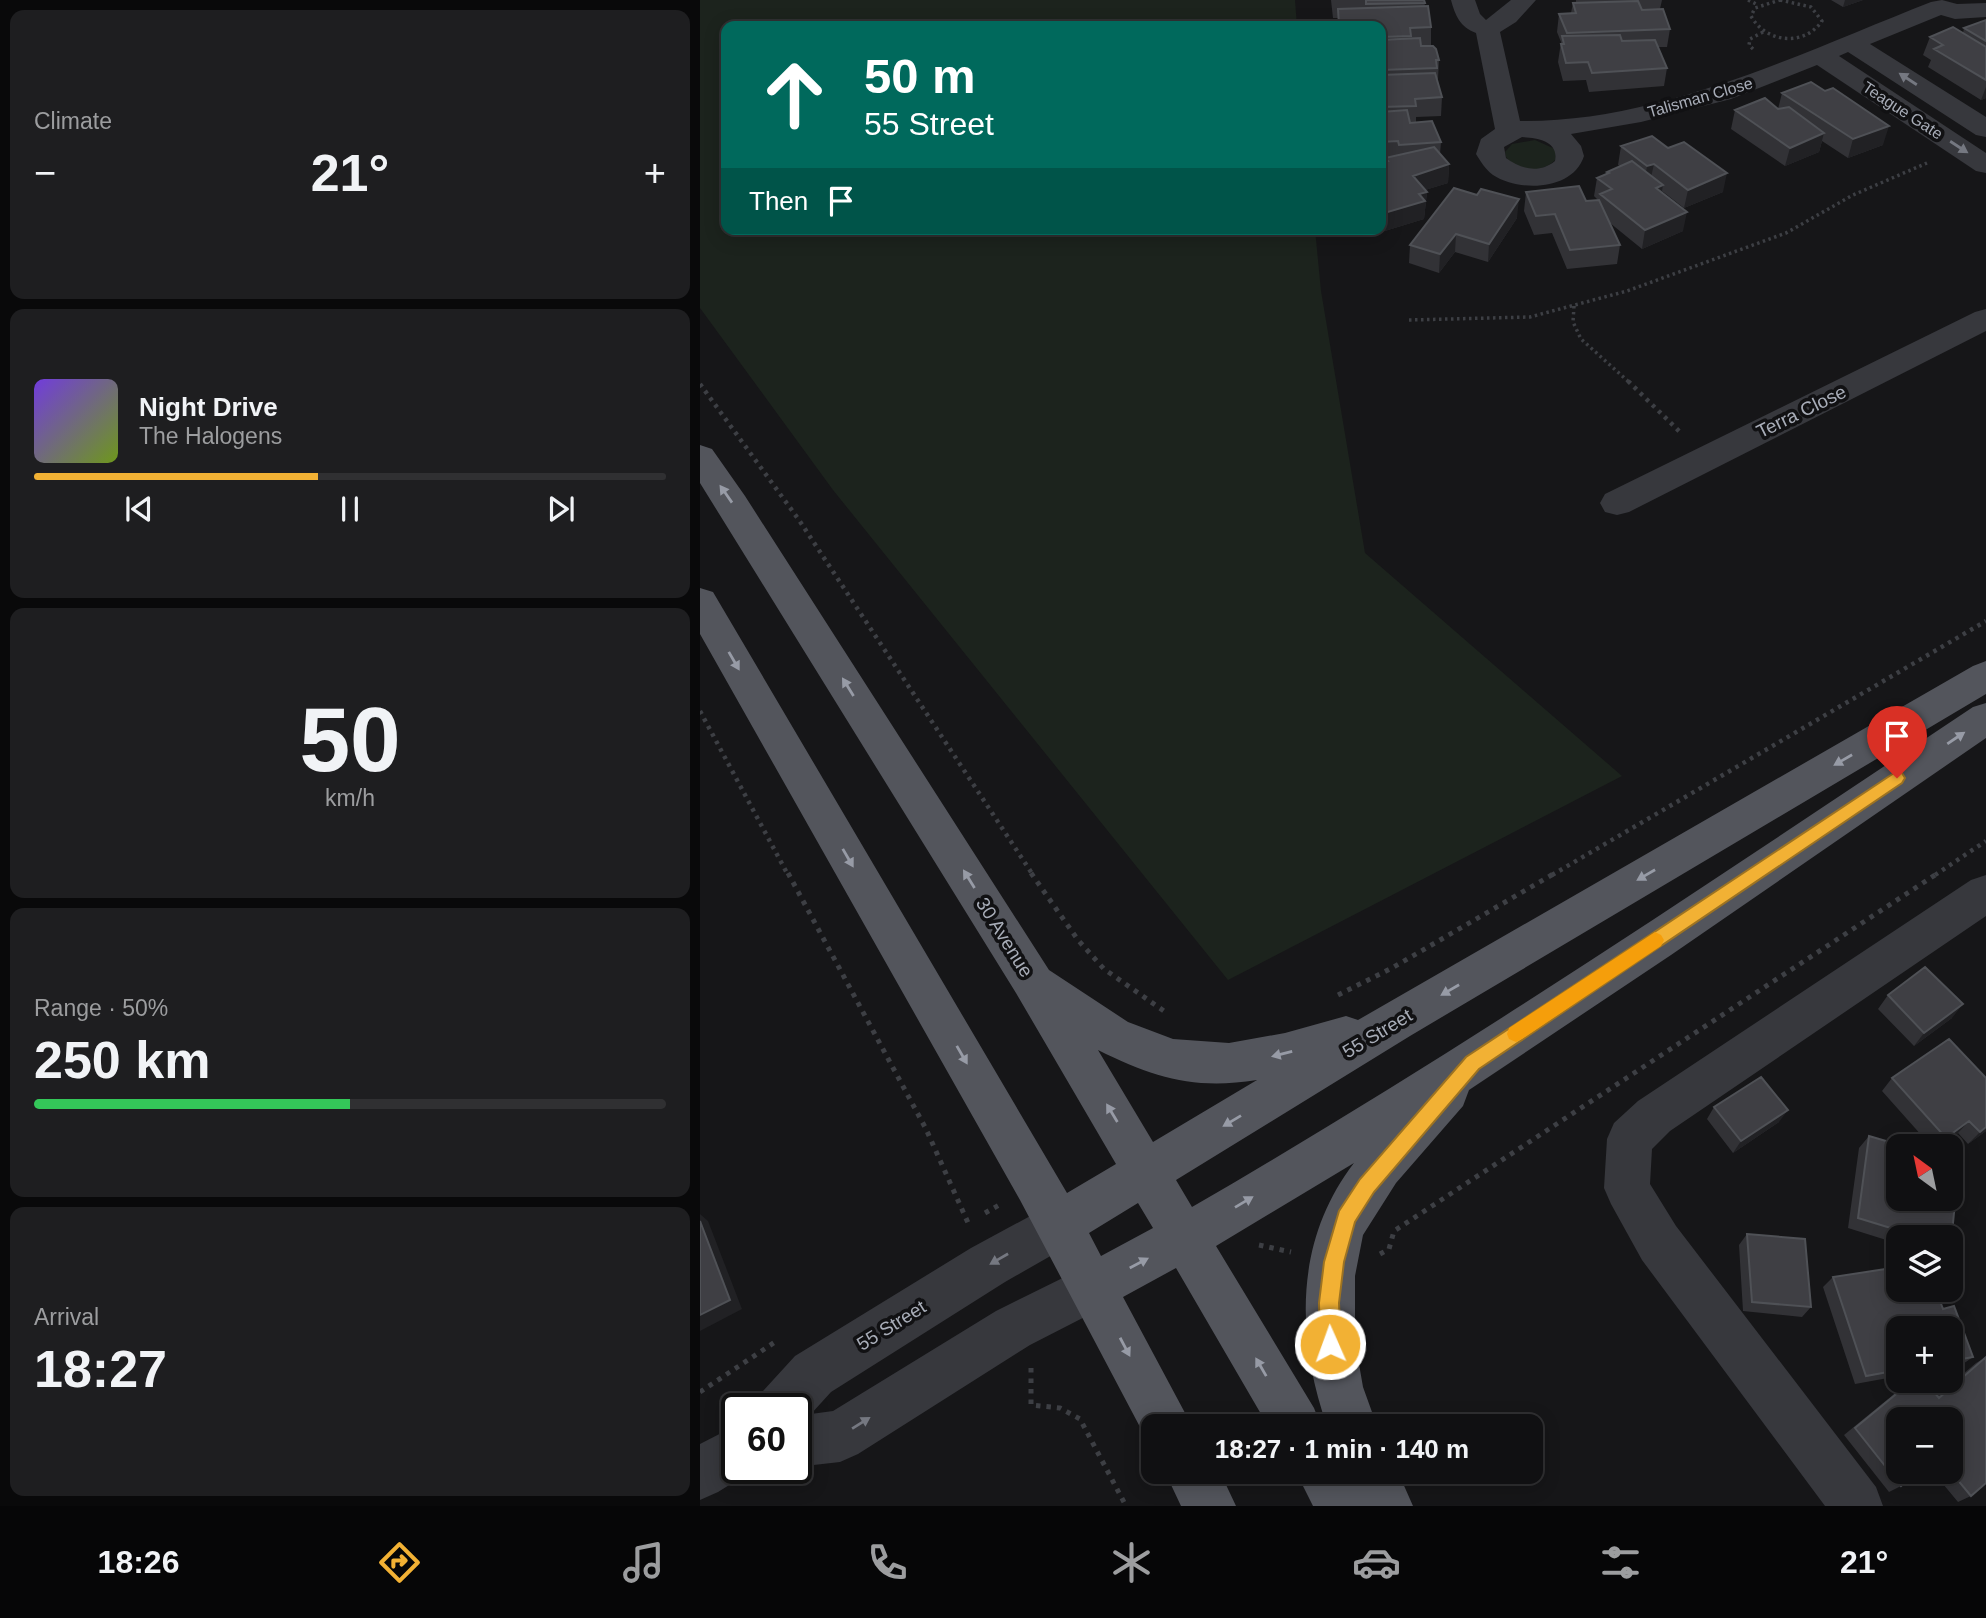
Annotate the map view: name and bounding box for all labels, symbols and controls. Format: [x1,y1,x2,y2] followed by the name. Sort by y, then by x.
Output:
[749,49,840,140] icon: ahead
[864,49,976,103] text: 50 m
[1899,72,1917,86] one-way arrow
[1646,74,1755,121] street label: Talisman Close
[1860,78,1946,143] street label: Teague Gate
[864,106,994,142] text: 55 Street
[34,108,112,134] text: Climate
[1949,140,1968,153] one-way arrow
[311,144,389,202] text: 21°
[34,152,56,194] text: −
[644,152,666,194] text: +
[822,182,860,220] icon: arrive
[749,186,808,216] text: Then
[1753,381,1849,442] street label: Terra Close
[139,392,278,422] text: Night Drive
[139,423,282,449] text: The Halogens
[719,485,733,503] one-way arrow
[120,490,158,528] icon: previous
[331,490,369,528] icon: pause
[542,490,580,528] icon: next
[728,651,740,670] one-way arrow
[841,677,854,696] one-way arrow
[299,689,401,790] text: 50
[1867,706,1927,778] pin
[1878,717,1916,755] icon: arrive
[1947,731,1965,745] one-way arrow
[1833,754,1852,766] one-way arrow
[325,785,375,811] text: km/h
[842,848,854,868] one-way arrow
[1637,869,1656,881] one-way arrow
[962,870,975,889] one-way arrow
[972,894,1037,981] street label: 30 Avenue
[1440,984,1460,996] one-way arrow
[34,995,168,1021] text: Range · 50%
[1339,1004,1416,1062] street label: 55 Street
[34,1031,210,1089] text: 250 km
[955,1045,967,1065] one-way arrow
[1271,1049,1293,1060] one-way arrow
[1105,1103,1118,1122] one-way arrow
[1223,1115,1242,1127] one-way arrow
[1886,1134,1964,1211] north arrow
[1886,1134,1963,1484] map controls
[1234,1196,1253,1209] one-way arrow
[1886,1225,1963,1302] button: layers
[989,1253,1008,1265] one-way arrow
[1129,1257,1149,1269] one-way arrow
[853,1296,930,1355] street label: 55 Street
[34,1304,99,1330] text: Arrival
[1293,1307,1367,1381] position arrow
[1886,1316,1963,1393] button: +
[1119,1337,1130,1357] one-way arrow
[34,1340,167,1398] text: 18:27
[1255,1358,1267,1377] one-way arrow
[721,1393,812,1484] speed limit sign: 60
[1886,1407,1963,1484] button: −
[851,1417,870,1430] one-way arrow
[1215,1434,1469,1464] text: 18:27 · 1 min · 140 m
[375,1538,424,1587] icon: directions
[619,1538,668,1587] icon: music
[863,1538,912,1587] icon: phone
[1107,1538,1156,1587] icon: climate
[1352,1538,1401,1587] icon: car
[1596,1538,1645,1587] icon: filters
[98,1544,179,1580] text: 18:26
[1840,1544,1888,1580] text: 21°

